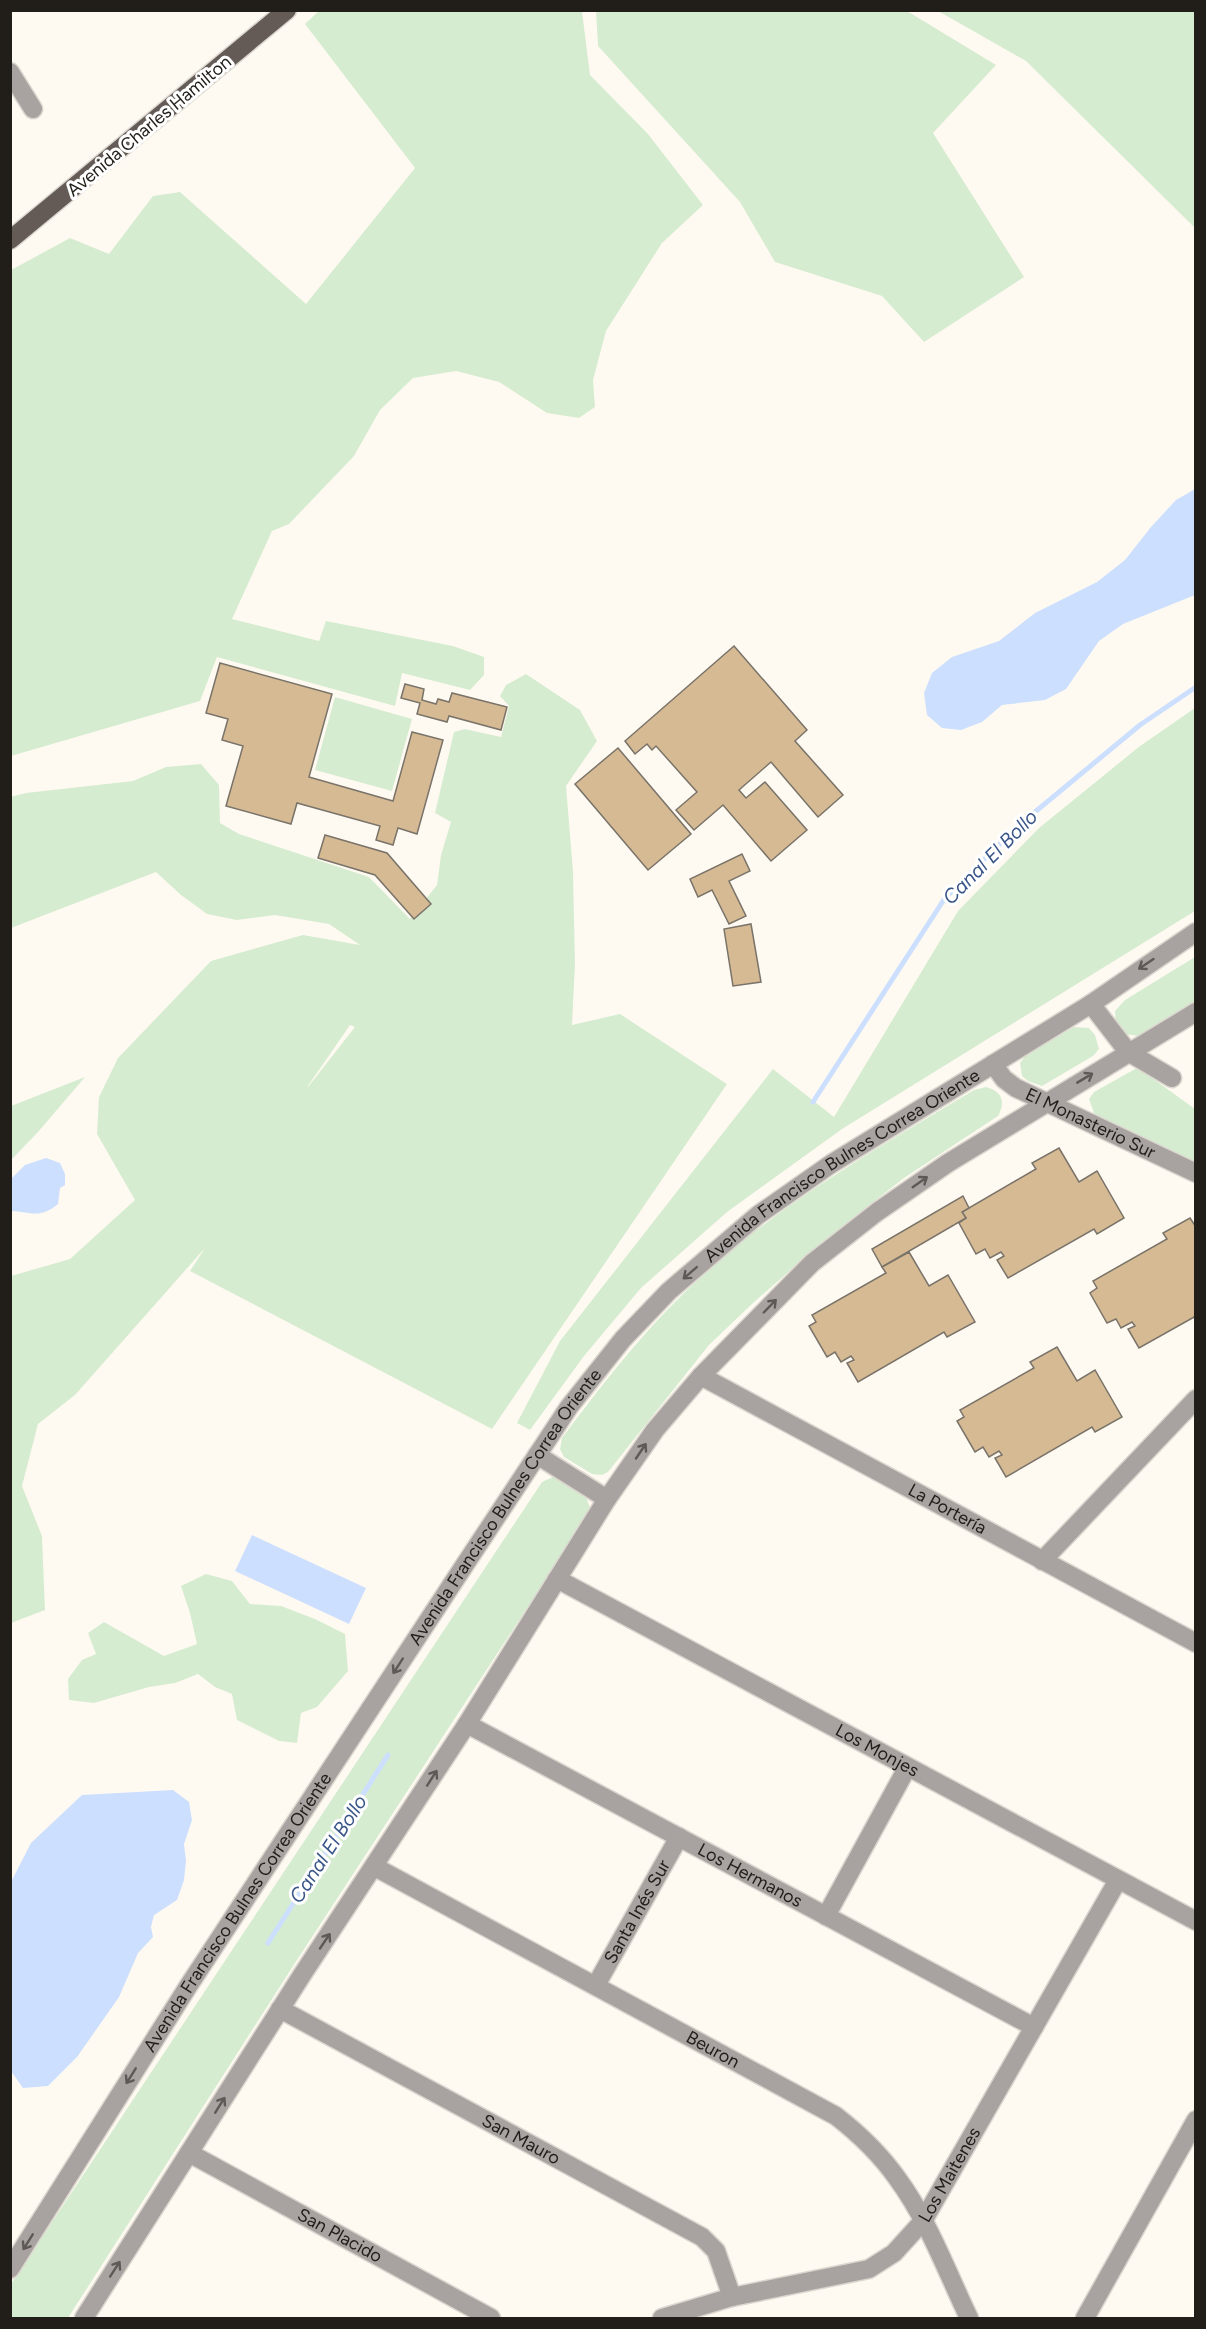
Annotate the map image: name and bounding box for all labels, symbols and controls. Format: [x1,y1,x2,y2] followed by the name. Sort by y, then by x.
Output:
[62,51,236,201] street label: Avenida Charles Hamilton
[938,804,1043,909] water label: Canal El Bollo
[1139,958,1155,970] one-way arrow
[700,1064,984,1267] street label: Avenida Francisco Bulnes Correa Oriente
[1076,1072,1093,1084] one-way arrow
[1022,1083,1159,1163] street label: El Monasterio Sur
[911,1176,928,1188] one-way arrow
[683,1266,698,1280] one-way arrow
[763,1298,777,1313] one-way arrow
[404,1364,606,1649] street label: Avenida Francisco Bulnes Correa Oriente
[635,1443,647,1460] one-way arrow
[904,1479,990,1539] street label: La Portería
[391,1657,403,1674] one-way arrow
[832,1719,923,1782] street label: Los Monjes
[139,1768,336,2056] street label: Avenida Francisco Bulnes Correa Oriente
[426,1769,439,1786] one-way arrow
[284,1790,372,1908] water label: Canal El Bollo
[694,1838,806,1912] street label: Los Hermanos
[599,1856,675,1968] street label: Santa Inés Sur
[319,1933,331,1949] one-way arrow
[682,2026,743,2073] street label: Beuron
[125,2068,138,2085] one-way arrow
[214,2097,226,2114] one-way arrow
[478,2109,564,2169] street label: San Mauro
[914,2123,985,2226] street label: Los Maitenes
[294,2203,386,2267] street label: San Placido
[21,2233,34,2250] one-way arrow
[110,2261,122,2278] one-way arrow

